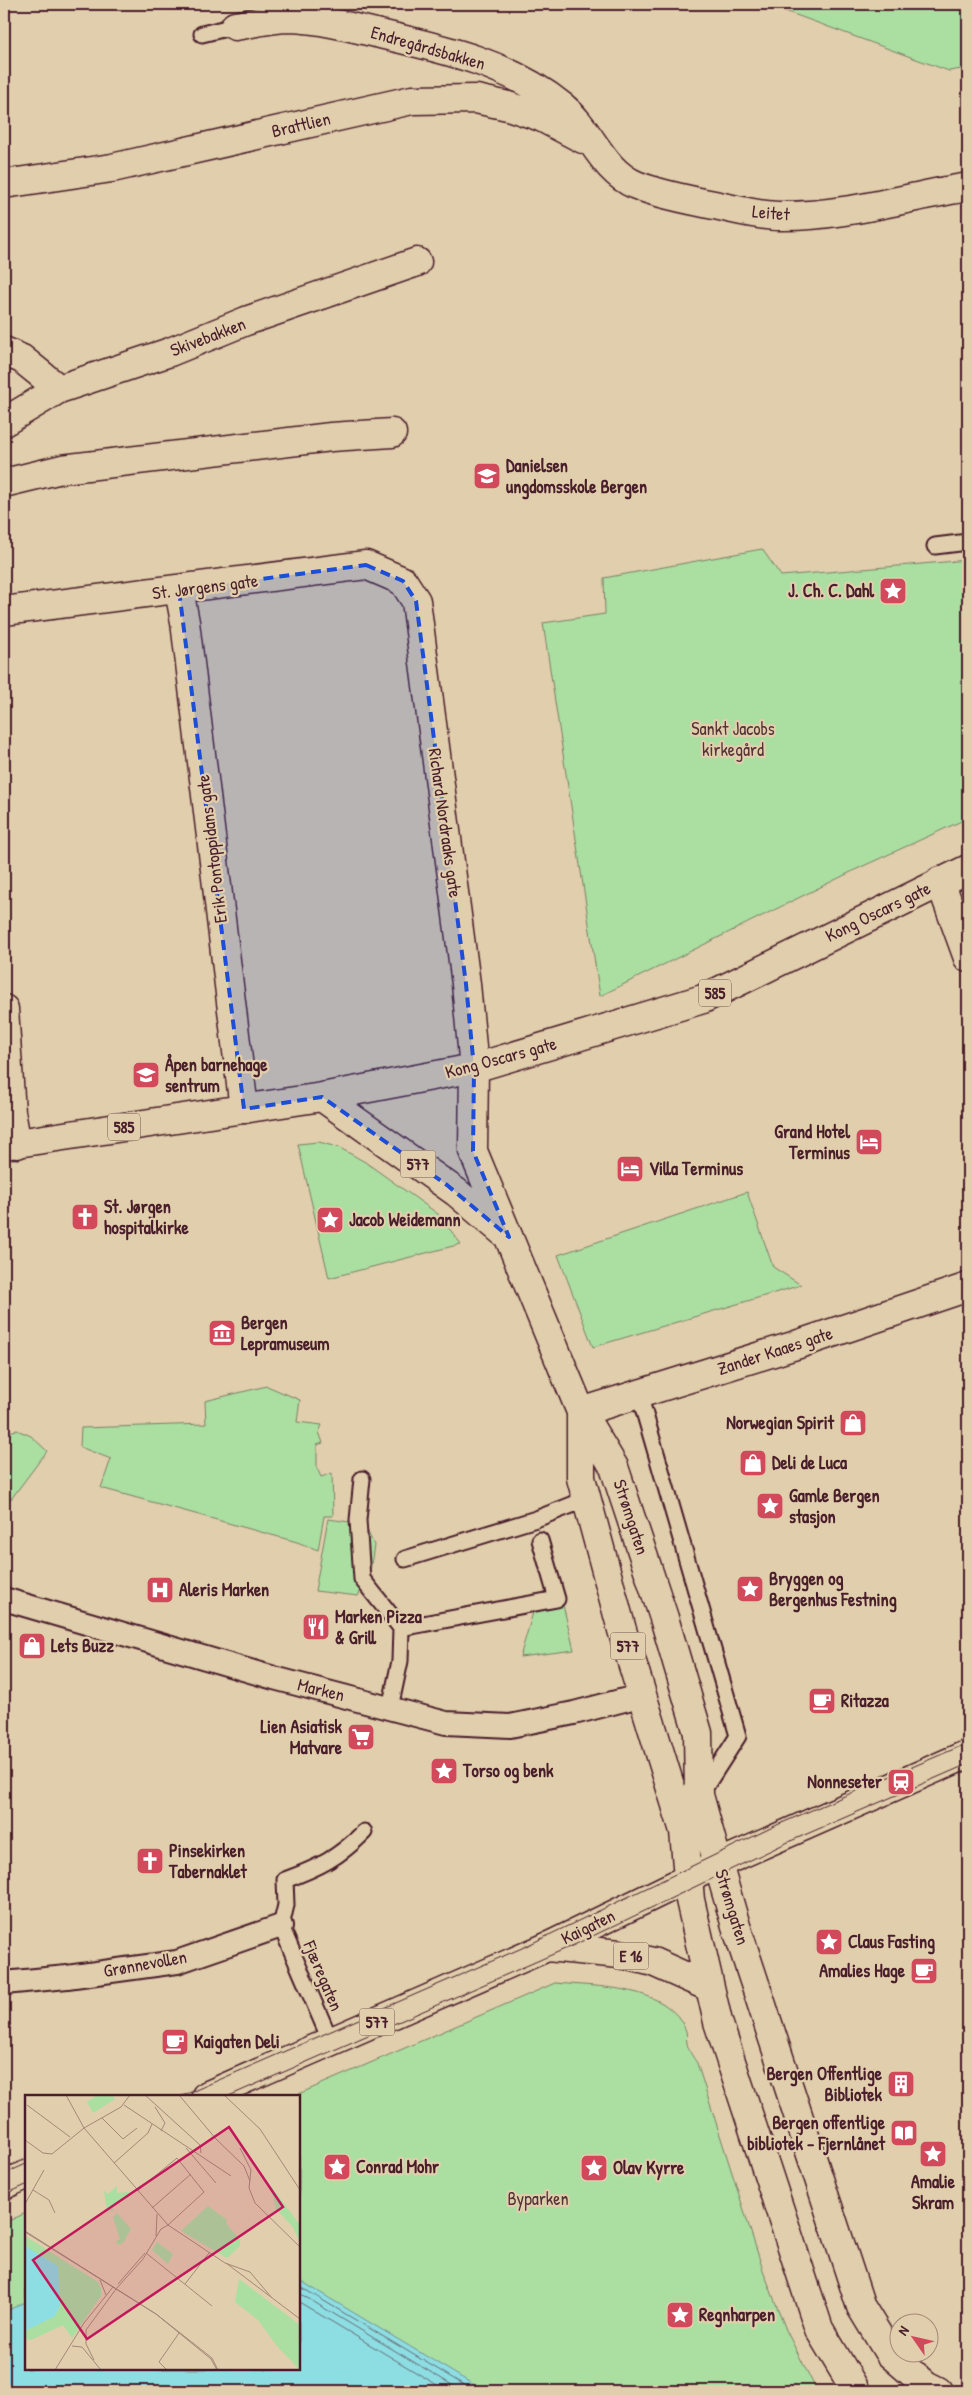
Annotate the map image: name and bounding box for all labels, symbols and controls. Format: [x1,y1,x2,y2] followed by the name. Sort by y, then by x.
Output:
[368,19,488,76] street label: Endregårdsbakken
[269,106,333,143] street label: Brattlien
[751,198,792,227] street label: Leitet
[167,311,249,362] street label: Skivebakken
[506,453,647,500] place label: Danielsen ungdomsskole Bergen
[472,461,502,491] school or university icon: Danielsen ungdomsskole Bergen
[151,568,259,605] street label: St. Jørgens gate
[878,576,908,606] place icon: J. Ch. C. Dahl
[788,578,875,603] place label: J. Ch. C. Dahl
[691,716,775,762] park label: Sankt Jacobs kirkegård
[423,747,468,899] street label: Richard Nordraaks gate
[190,774,233,925] street label: Erik Pontoppidans gate
[821,875,935,948] street label: Kong Oscars gate
[699,980,731,1006] road number: 585
[442,1031,559,1084] street label: Kong Oscars gate
[165,1052,268,1098] place label: Åpen barnehage sentrum
[131,1060,161,1090] school or university icon: Åpen barnehage sentrum
[108,1114,140,1140] road number: 585
[774,1119,851,1165] place label: Grand Hotel Terminus
[854,1127,884,1157] hotel icon: Grand Hotel Terminus
[400,1150,436,1178] road number: 577
[615,1154,645,1184] hotel icon: Villa Terminus
[649,1156,743,1181] place label: Villa Terminus
[104,1194,189,1241] place label: St. Jørgen hospitalkirke
[70,1202,100,1232] church icon: St. Jørgen hospitalkirke
[315,1205,345,1235] place icon: Jacob Weidemann
[349,1207,461,1232] place label: Jacob Weidemann
[241,1310,330,1357] place label: Bergen Lepramuseum
[207,1318,237,1348] museum icon: Bergen Lepramuseum
[714,1320,836,1381] street label: Zander Kaaes gate
[838,1408,868,1438] shop icon: Norwegian Spirit
[726,1410,835,1436] place label: Norwegian Spirit
[738,1448,768,1478] shop icon: Deli de Luca
[772,1450,848,1475] place label: Deli de Luca
[608,1476,655,1558] street label: Strømgaten
[789,1483,880,1529] place label: Gamle Bergen stasjon
[755,1491,785,1521] place icon: Gamle Bergen stasjon
[769,1566,897,1613] place label: Bryggen og Bergenhus Festning
[735,1574,765,1604] place icon: Bryggen og Bergenhus Festning
[145,1575,175,1605] hospital icon: Aleris Marken
[179,1577,269,1602] place label: Aleris Marken
[335,1604,423,1650] place label: Marken Pizza & Grill
[301,1612,331,1642] restaurant icon: Marken Pizza & Grill
[17,1631,47,1661] shop icon: Lets Buzz
[610,1632,646,1660] road number: 577
[51,1633,114,1658] place label: Lets Buzz
[295,1672,347,1707] street label: Marken
[807,1686,837,1716] cafe icon: Ritazza
[841,1688,890,1713] place label: Ritazza
[260,1714,343,1760] place label: Lien Asiatisk Matvare
[346,1722,376,1752] supermarket icon: Lien Asiatisk Matvare
[429,1756,459,1786] place icon: Torso og benk
[462,1758,554,1784] place label: Torso og benk
[886,1767,916,1797] station icon: Nonneseter
[807,1769,882,1794] place label: Nonneseter
[168,1838,248,1884] place label: Pinsekirken Tabernaklet
[135,1846,165,1876] church icon: Pinsekirken Tabernaklet
[709,1866,756,1948] street label: Strømgaten
[557,1903,619,1950] street label: Kaigaten
[814,1927,844,1957] place icon: Claus Fasting
[848,1929,935,1955] place label: Claus Fasting
[297,1936,349,2015] street label: Fjæregaten
[614,1942,648,1970] road number: E 16
[101,1944,188,1983] street label: Grønnevollen
[909,1956,939,1986] cafe icon: Amalies Hage
[819,1958,906,1984] place label: Amalies Hage
[360,2008,394,2035] road number: 577
[160,2027,190,2057] cafe icon: Kaigaten Deli
[194,2029,280,2055] place label: Kaigaten Deli
[766,2061,883,2107] place label: Bergen Offentlige Bibliotek
[886,2069,916,2099] building icon: Bergen Offentlige Bibliotek
[25,2095,300,2370] inset map
[747,2110,886,2156] place label: Bergen offentlige bibliotek - Fjernlånet
[889,2118,919,2148] library icon: Bergen offentlige bibliotek - Fjernlånet
[918,2139,948,2169] place icon: Amalie Skram
[322,2152,352,2182] place icon: Conrad Mohr
[579,2153,609,2183] place icon: Olav Kyrre
[356,2154,439,2179] place label: Conrad Mohr
[613,2155,685,2181] place label: Olav Kyrre
[911,2169,956,2215] place label: Amalie Skram
[507,2186,569,2211] park label: Byparken
[665,2300,695,2330] place icon: Regnharpen
[699,2302,775,2328] place label: Regnharpen
[890,2312,940,2362] north arrow
[893,2322,913,2339] text: N

